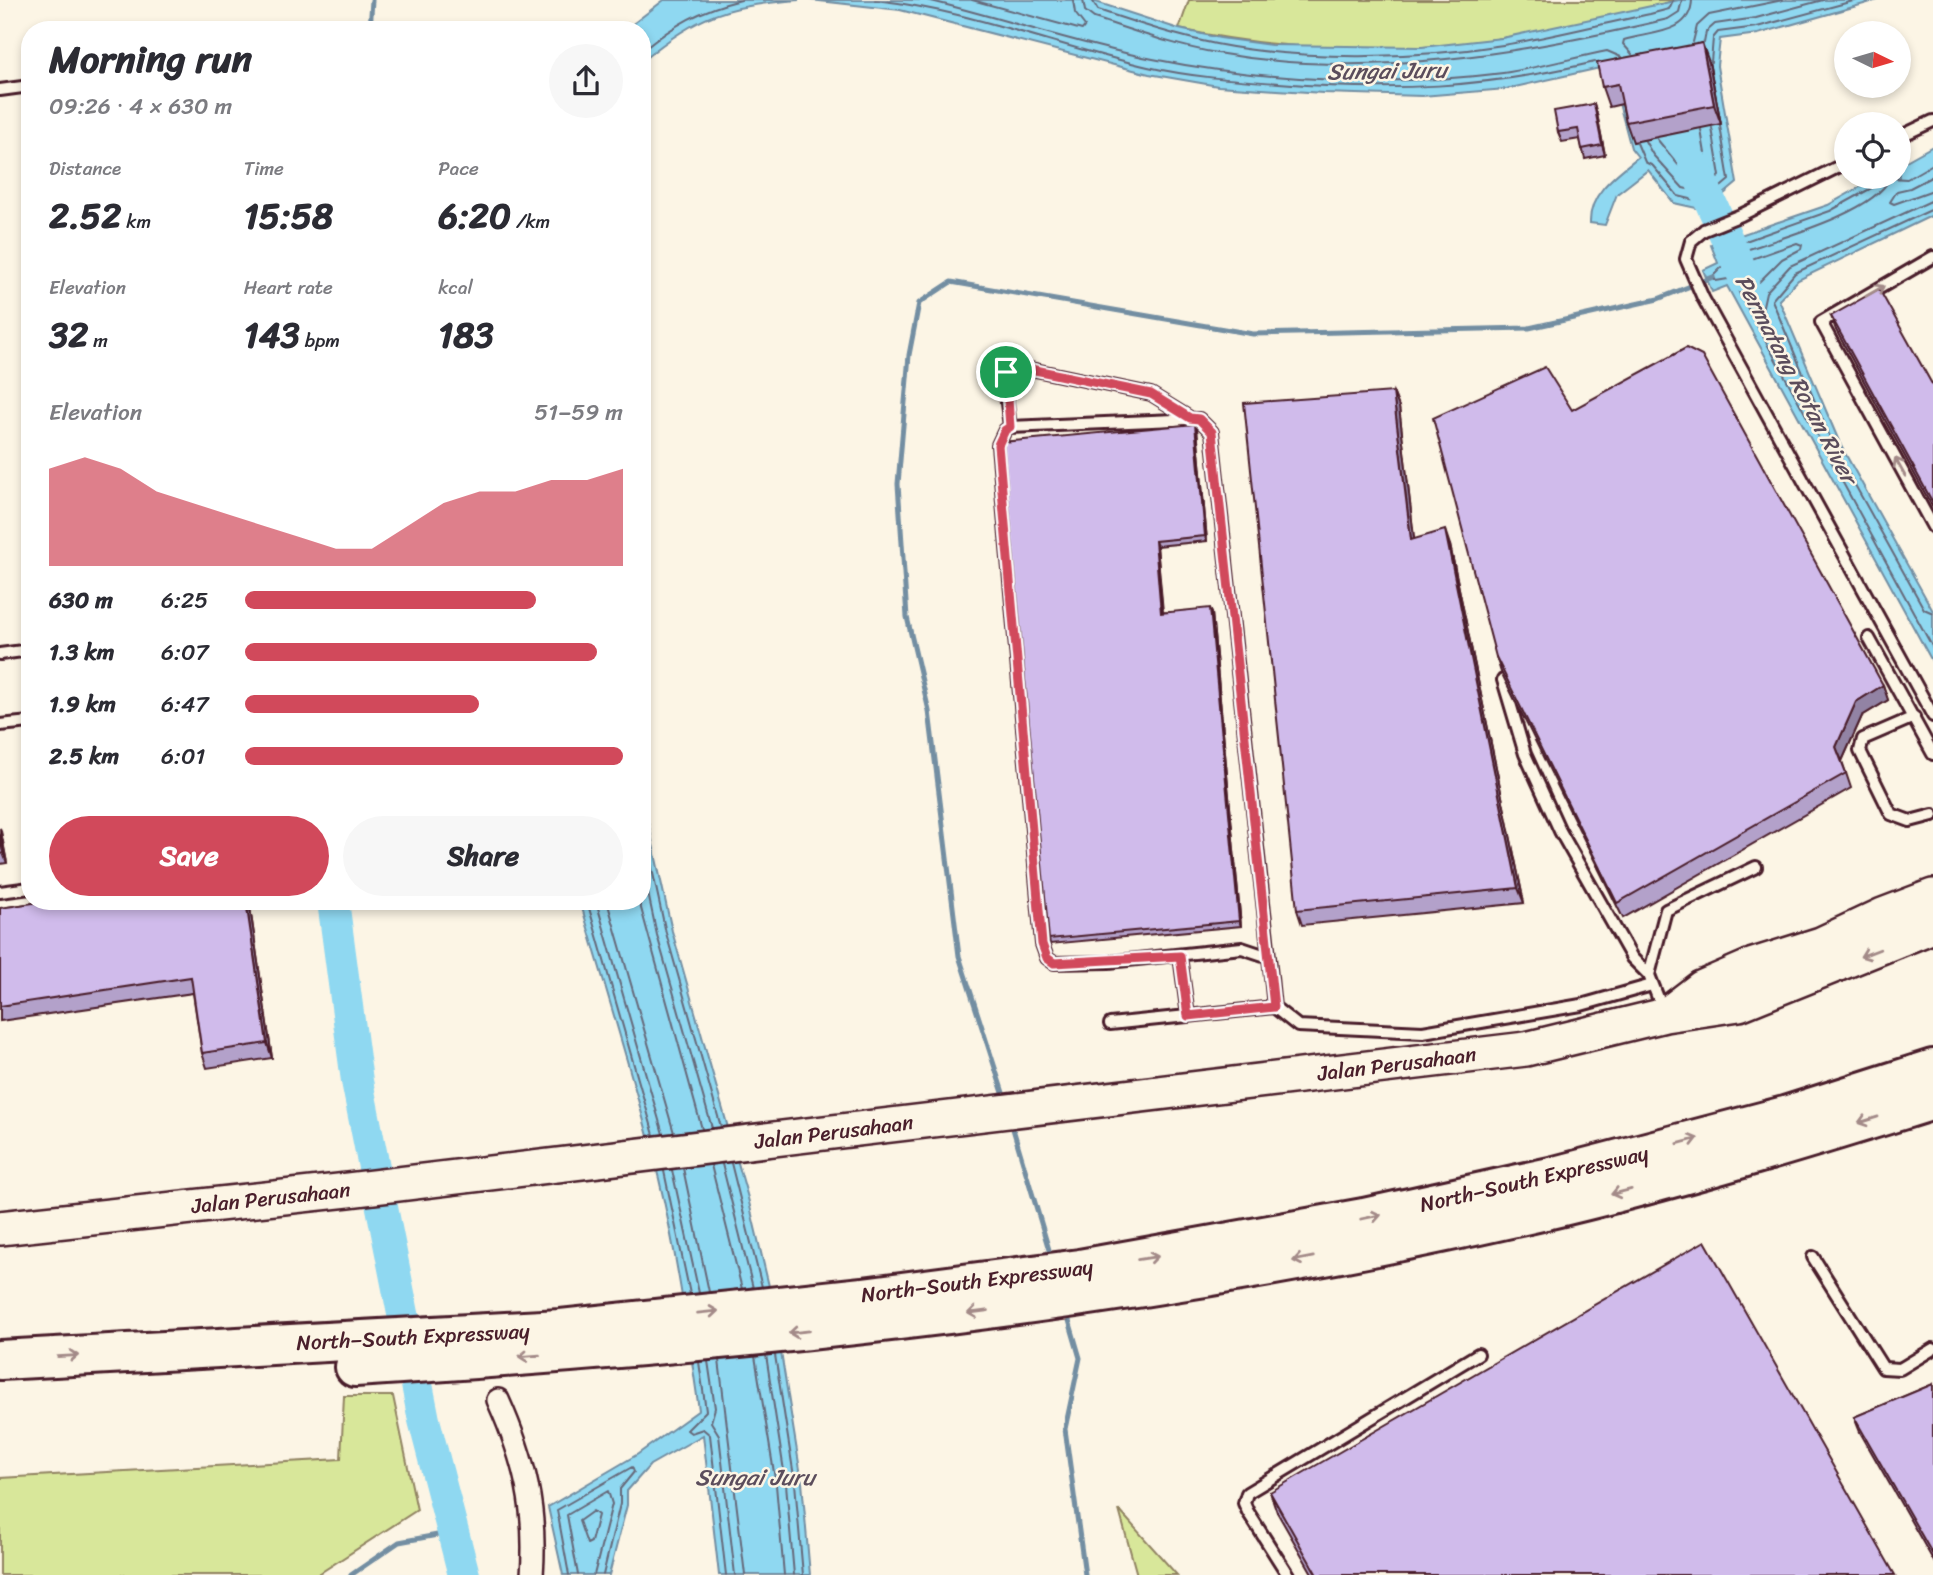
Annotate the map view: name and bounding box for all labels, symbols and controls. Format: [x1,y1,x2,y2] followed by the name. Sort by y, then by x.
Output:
[1834,21,1911,98] north arrow
[1834,21,1911,189] map controls
[49,26,252,93] text: Morning run
[549,44,623,118] button: share
[1327,49,1450,93] water label: Sungai Juru
[49,86,232,127] text: 09:26 · 4 × 630 m
[1834,112,1911,189] button: locate
[49,152,121,185] text: Distance
[244,152,284,185] text: Time
[438,152,479,185] text: Pace
[49,185,121,247] text: 2.52
[244,185,333,247] text: 15:58
[438,185,511,247] text: 6:20
[121,205,151,238] text: km
[511,205,550,238] text: /km
[1723,267,1870,494] water label: Permatang Rotan River
[49,271,126,304] text: Elevation
[244,271,333,304] text: Heart rate
[438,271,473,304] text: kcal
[1864,284,1884,298] one-way arrow
[49,304,88,366] text: 32
[244,304,300,366] text: 143
[438,304,494,366] text: 183
[88,324,108,357] text: m
[300,324,340,357] text: bpm
[976,342,1036,402] pin
[987,353,1025,391] icon: arrive
[49,392,142,433] text: Elevation
[534,392,623,433] text: 51–59 m
[1893,457,1906,478] one-way arrow
[49,580,113,621] text: 630 m
[161,580,208,621] text: 6:25
[49,632,114,673] text: 1.3 km
[161,632,209,673] text: 6:07
[49,684,116,725] text: 1.9 km
[161,684,209,725] text: 6:47
[49,736,119,777] text: 2.5 km
[161,736,205,777] text: 6:01
[49,816,329,896] button: Save
[343,816,623,896] button: Share
[1860,948,1882,960] one-way arrow
[1314,1035,1479,1093] street label: Jalan Perusahaan
[751,1103,916,1161] street label: Jalan Perusahaan
[1857,1115,1879,1128] one-way arrow
[1416,1134,1652,1224] street label: North–South Expressway
[1676,1134,1699,1147] one-way arrow
[189,1171,352,1225] street label: Jalan Perusahaan
[1610,1186,1633,1199] one-way arrow
[1359,1209,1382,1223] one-way arrow
[859,1248,1096,1314] street label: North–South Expressway
[1136,1251,1159,1264] one-way arrow
[1292,1253,1315,1266] one-way arrow
[967,1305,990,1318] one-way arrow
[696,1306,719,1319] one-way arrow
[295,1312,531,1362] street label: North–South Expressway
[788,1326,811,1339] one-way arrow
[56,1350,79,1363] one-way arrow
[518,1350,541,1363] one-way arrow
[695,1457,817,1498] water label: Sungai Juru

